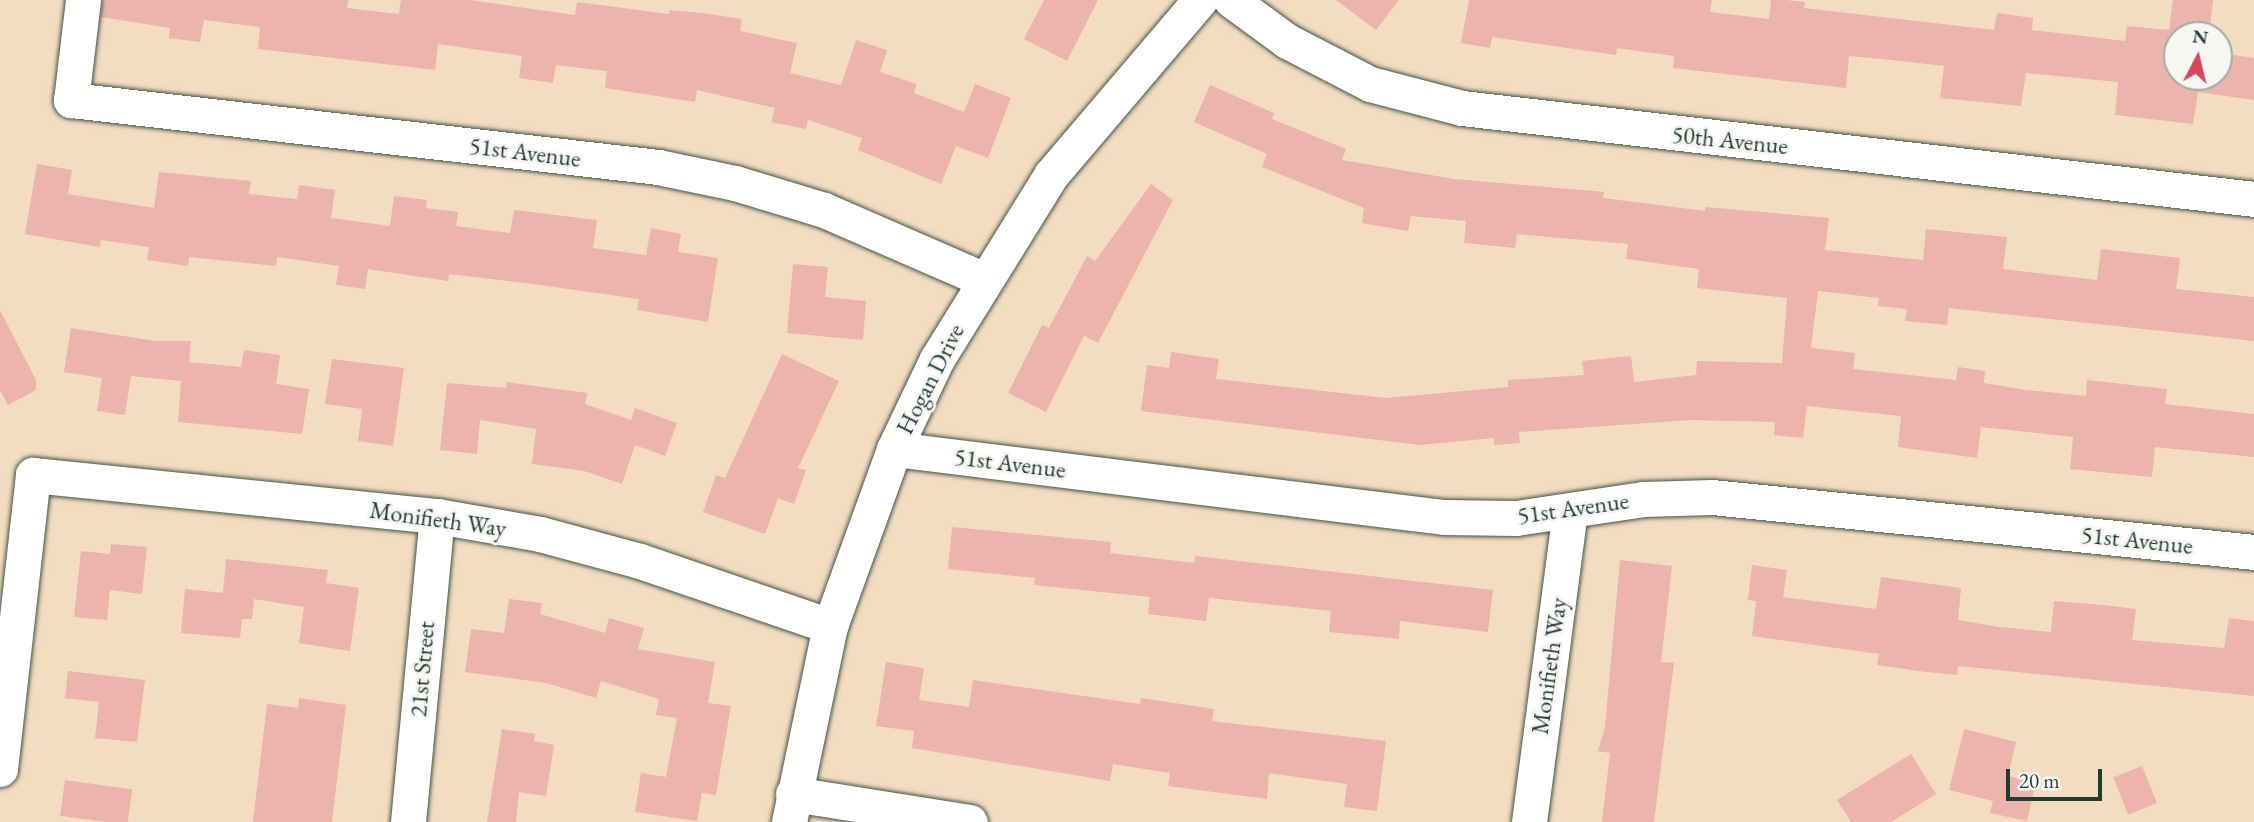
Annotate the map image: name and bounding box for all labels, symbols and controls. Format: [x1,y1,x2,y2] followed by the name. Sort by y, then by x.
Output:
[2163,21,2233,91] north arrow
[2191,23,2210,50] text: N
[1671,120,1789,160] street label: 50th Avenue
[468,131,582,173] street label: 51st Avenue
[890,319,970,439] street label: Hogan Drive
[953,442,1067,484] street label: 51st Avenue
[1516,486,1630,530] street label: 51st Avenue
[368,495,508,543] street label: Monifieth Way
[2080,520,2194,560] street label: 51st Avenue
[1525,596,1573,736] street label: Monifieth Way
[403,620,441,718] street label: 21st Street
[2009,756,2105,800] scale bar
[2019,767,2060,794] text: 20 m

